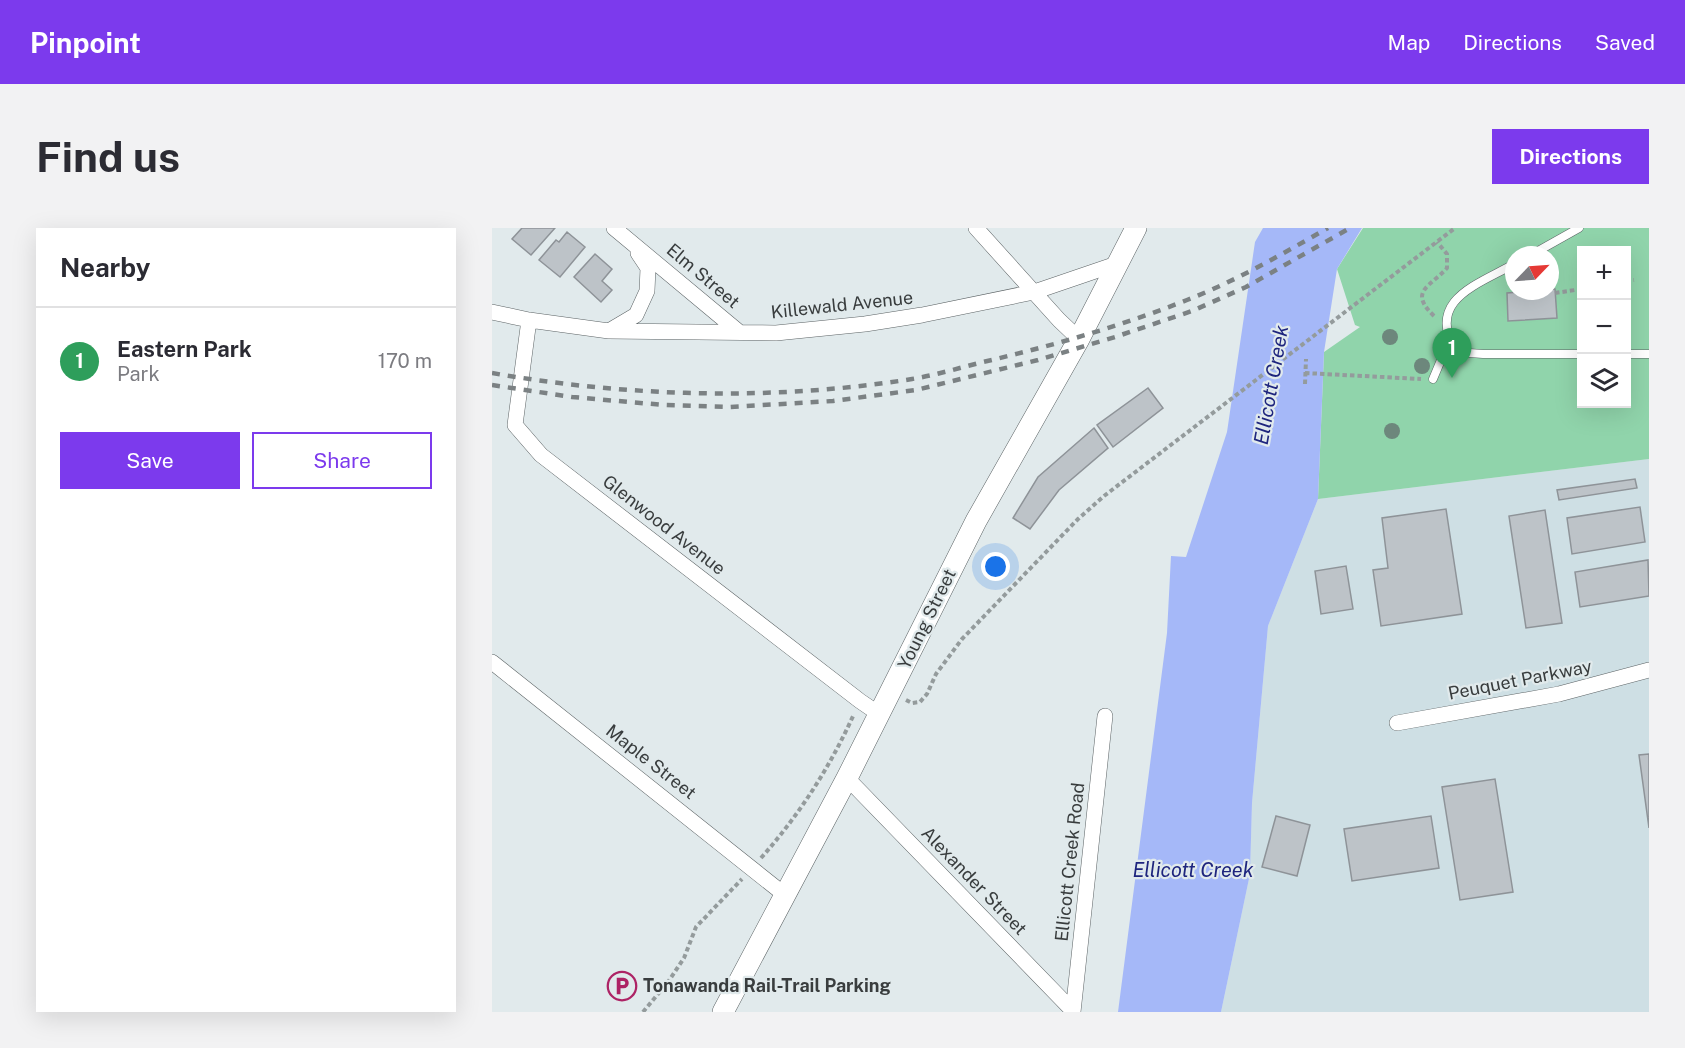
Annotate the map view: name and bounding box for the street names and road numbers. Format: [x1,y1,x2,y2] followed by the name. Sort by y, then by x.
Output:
[663,239,744,312] street label: Elm Street
[770,287,914,322] street label: Killewald Avenue
[599,470,730,579] street label: Glenwood Avenue
[893,565,960,672] street label: Young Street
[1446,655,1594,704] street label: Peuquet Parkway
[602,720,701,803] street label: Maple Street
[1051,781,1088,942] street label: Ellicott Creek Road
[917,822,1031,939] street label: Alexander Street

